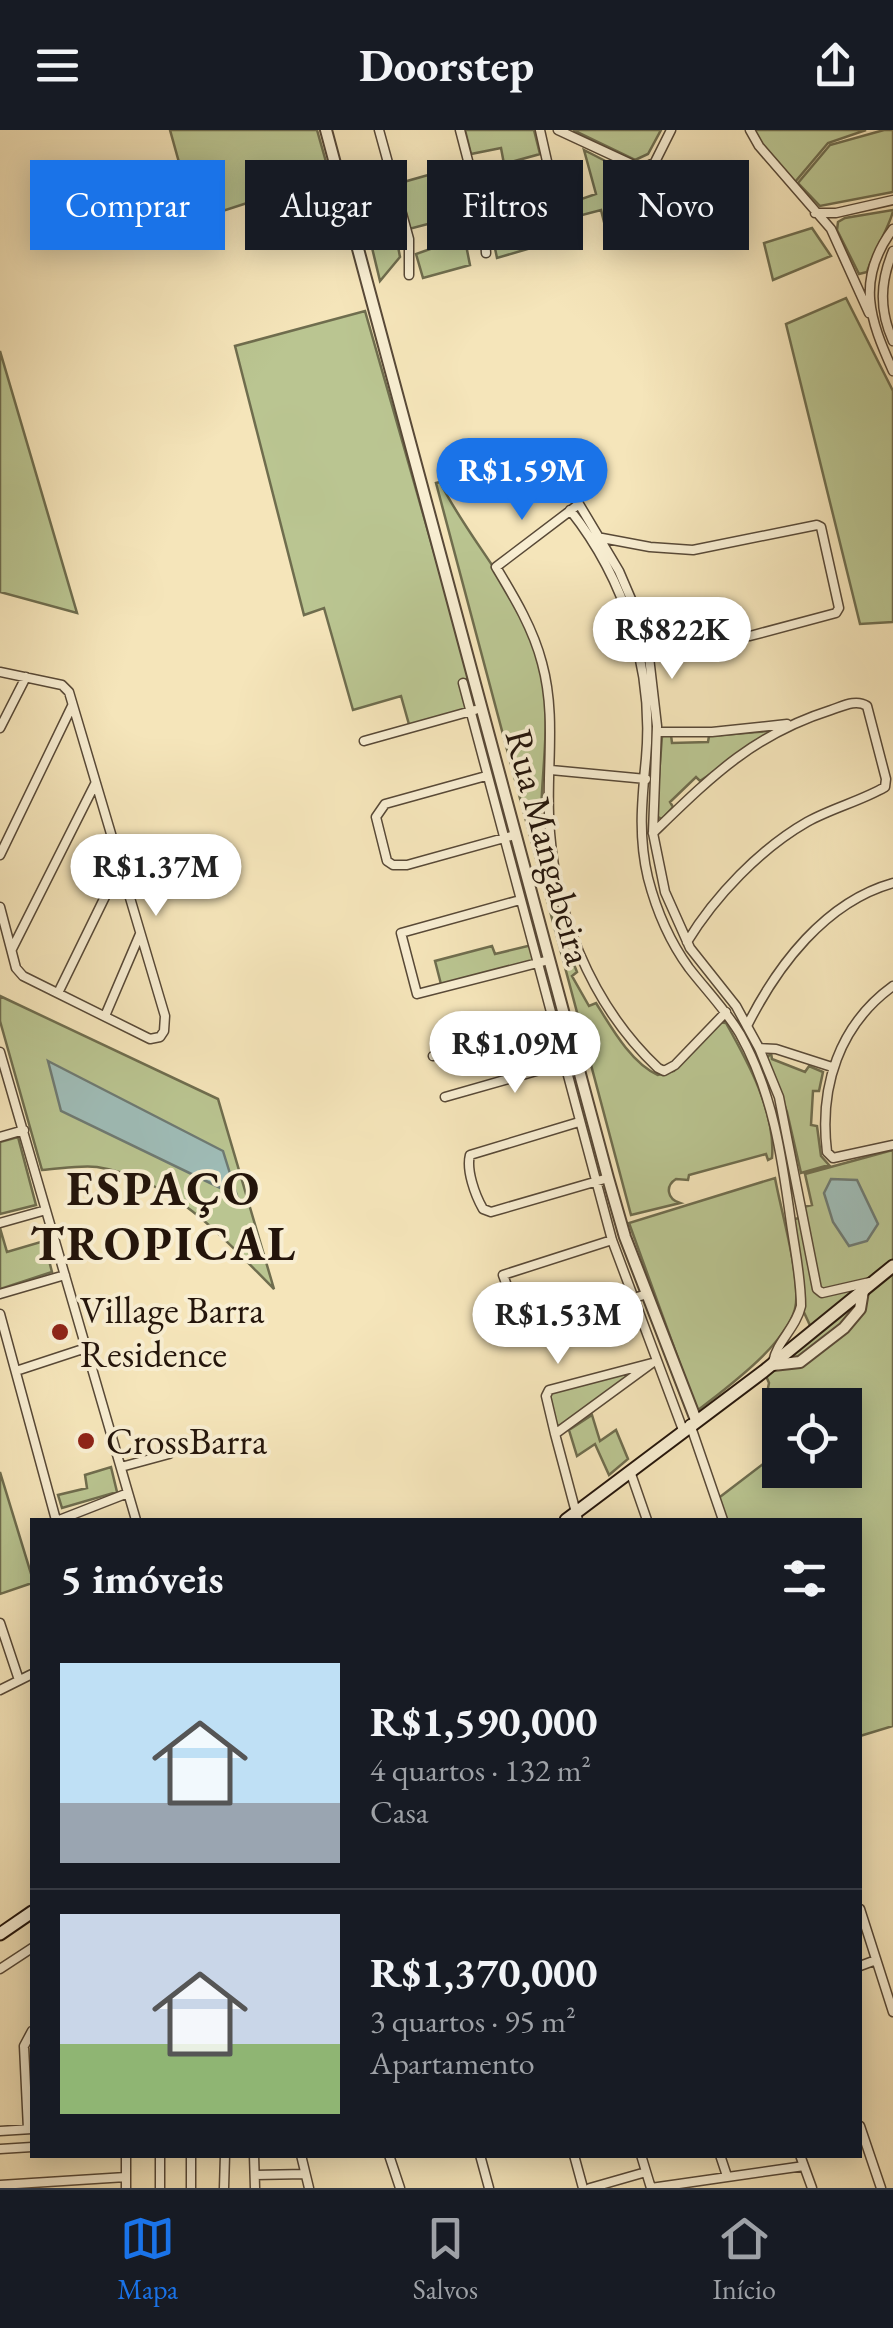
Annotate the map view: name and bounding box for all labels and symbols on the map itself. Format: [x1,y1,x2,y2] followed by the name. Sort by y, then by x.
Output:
[430,438,614,523] pin: R$1.59M
[591,597,753,682] pin: R$822K
[495,724,605,971] street label: Rua Mangabeira
[64,834,248,919] pin: R$1.37M
[423,1011,607,1096] pin: R$1.09M
[30,1157,298,1274] district label: ESPAÇO TROPICAL
[466,1282,650,1367] pin: R$1.53M
[80,1285,265,1378] place label: Village Barra Residence
[49,1321,71,1343] marker: Village Barra Residence
[106,1416,268,1465] place label: CrossBarra
[75,1430,97,1452] marker: CrossBarra

